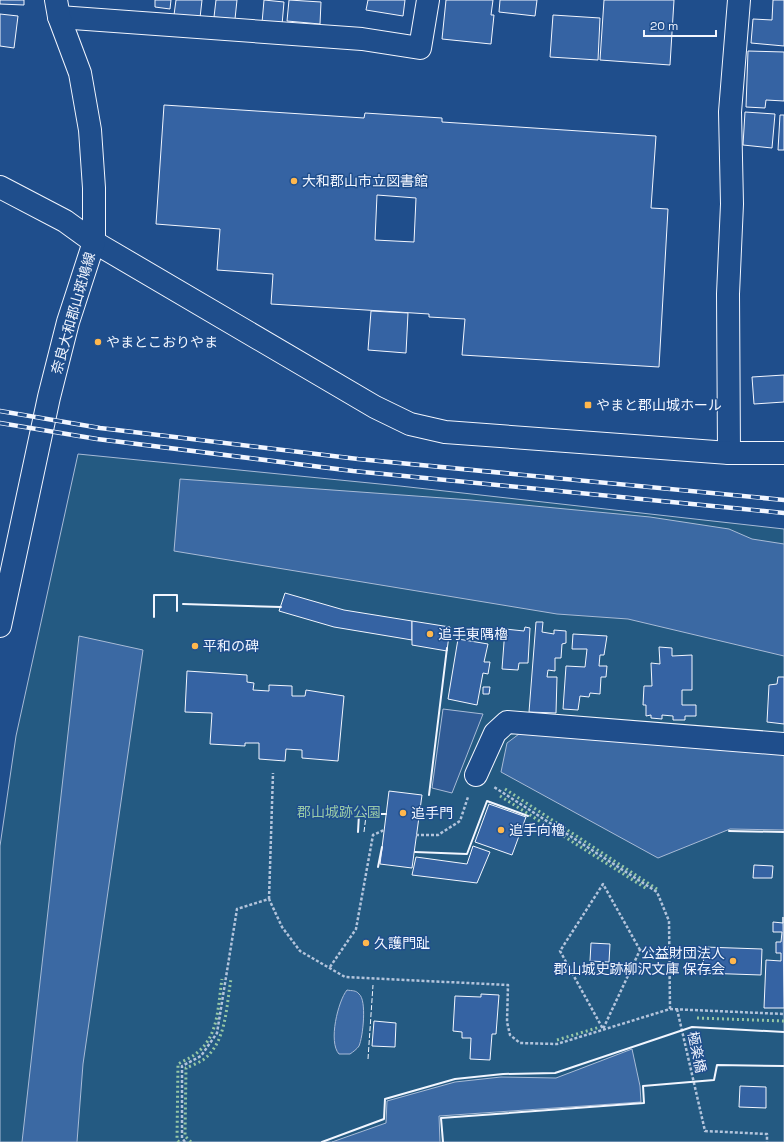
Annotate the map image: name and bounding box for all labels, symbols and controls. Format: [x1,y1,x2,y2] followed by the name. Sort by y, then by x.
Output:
[644,12,716,38] scale bar
[650,18,678,34] text: 20 m
[302,172,428,190] place label: 大和郡山市立図書館
[289,176,299,186] marker: 大和郡山市立図書館
[47,250,99,376] street label: 奈良大和郡山斑鳩線
[106,333,218,351] place label: やまとこおりやま
[93,337,103,347] marker: やまとこおりやま
[596,396,722,414] place label: やまと郡山城ホール
[583,400,593,410] marker: やまと郡山城ホール
[438,625,508,643] place label: 追手東隅櫓
[425,629,435,639] marker: 追手東隅櫓
[203,637,259,655] place label: 平和の碑
[190,641,200,651] marker: 平和の碑
[297,803,381,821] park label: 郡山城跡公園
[411,804,453,822] place label: 追手門
[398,808,408,818] marker: 追手門
[509,821,565,839] place label: 追手向櫓
[496,825,506,835] marker: 追手向櫓
[374,934,430,952] place label: 久護門趾
[361,938,371,948] marker: 久護門趾
[553,944,725,978] place label: 公益財団法人 郡山城史跡柳沢文庫 保存会
[728,956,738,966] marker: 公益財団法人 郡山城史跡柳沢文庫 保存会
[684,1030,710,1074] street label: 極楽橋

